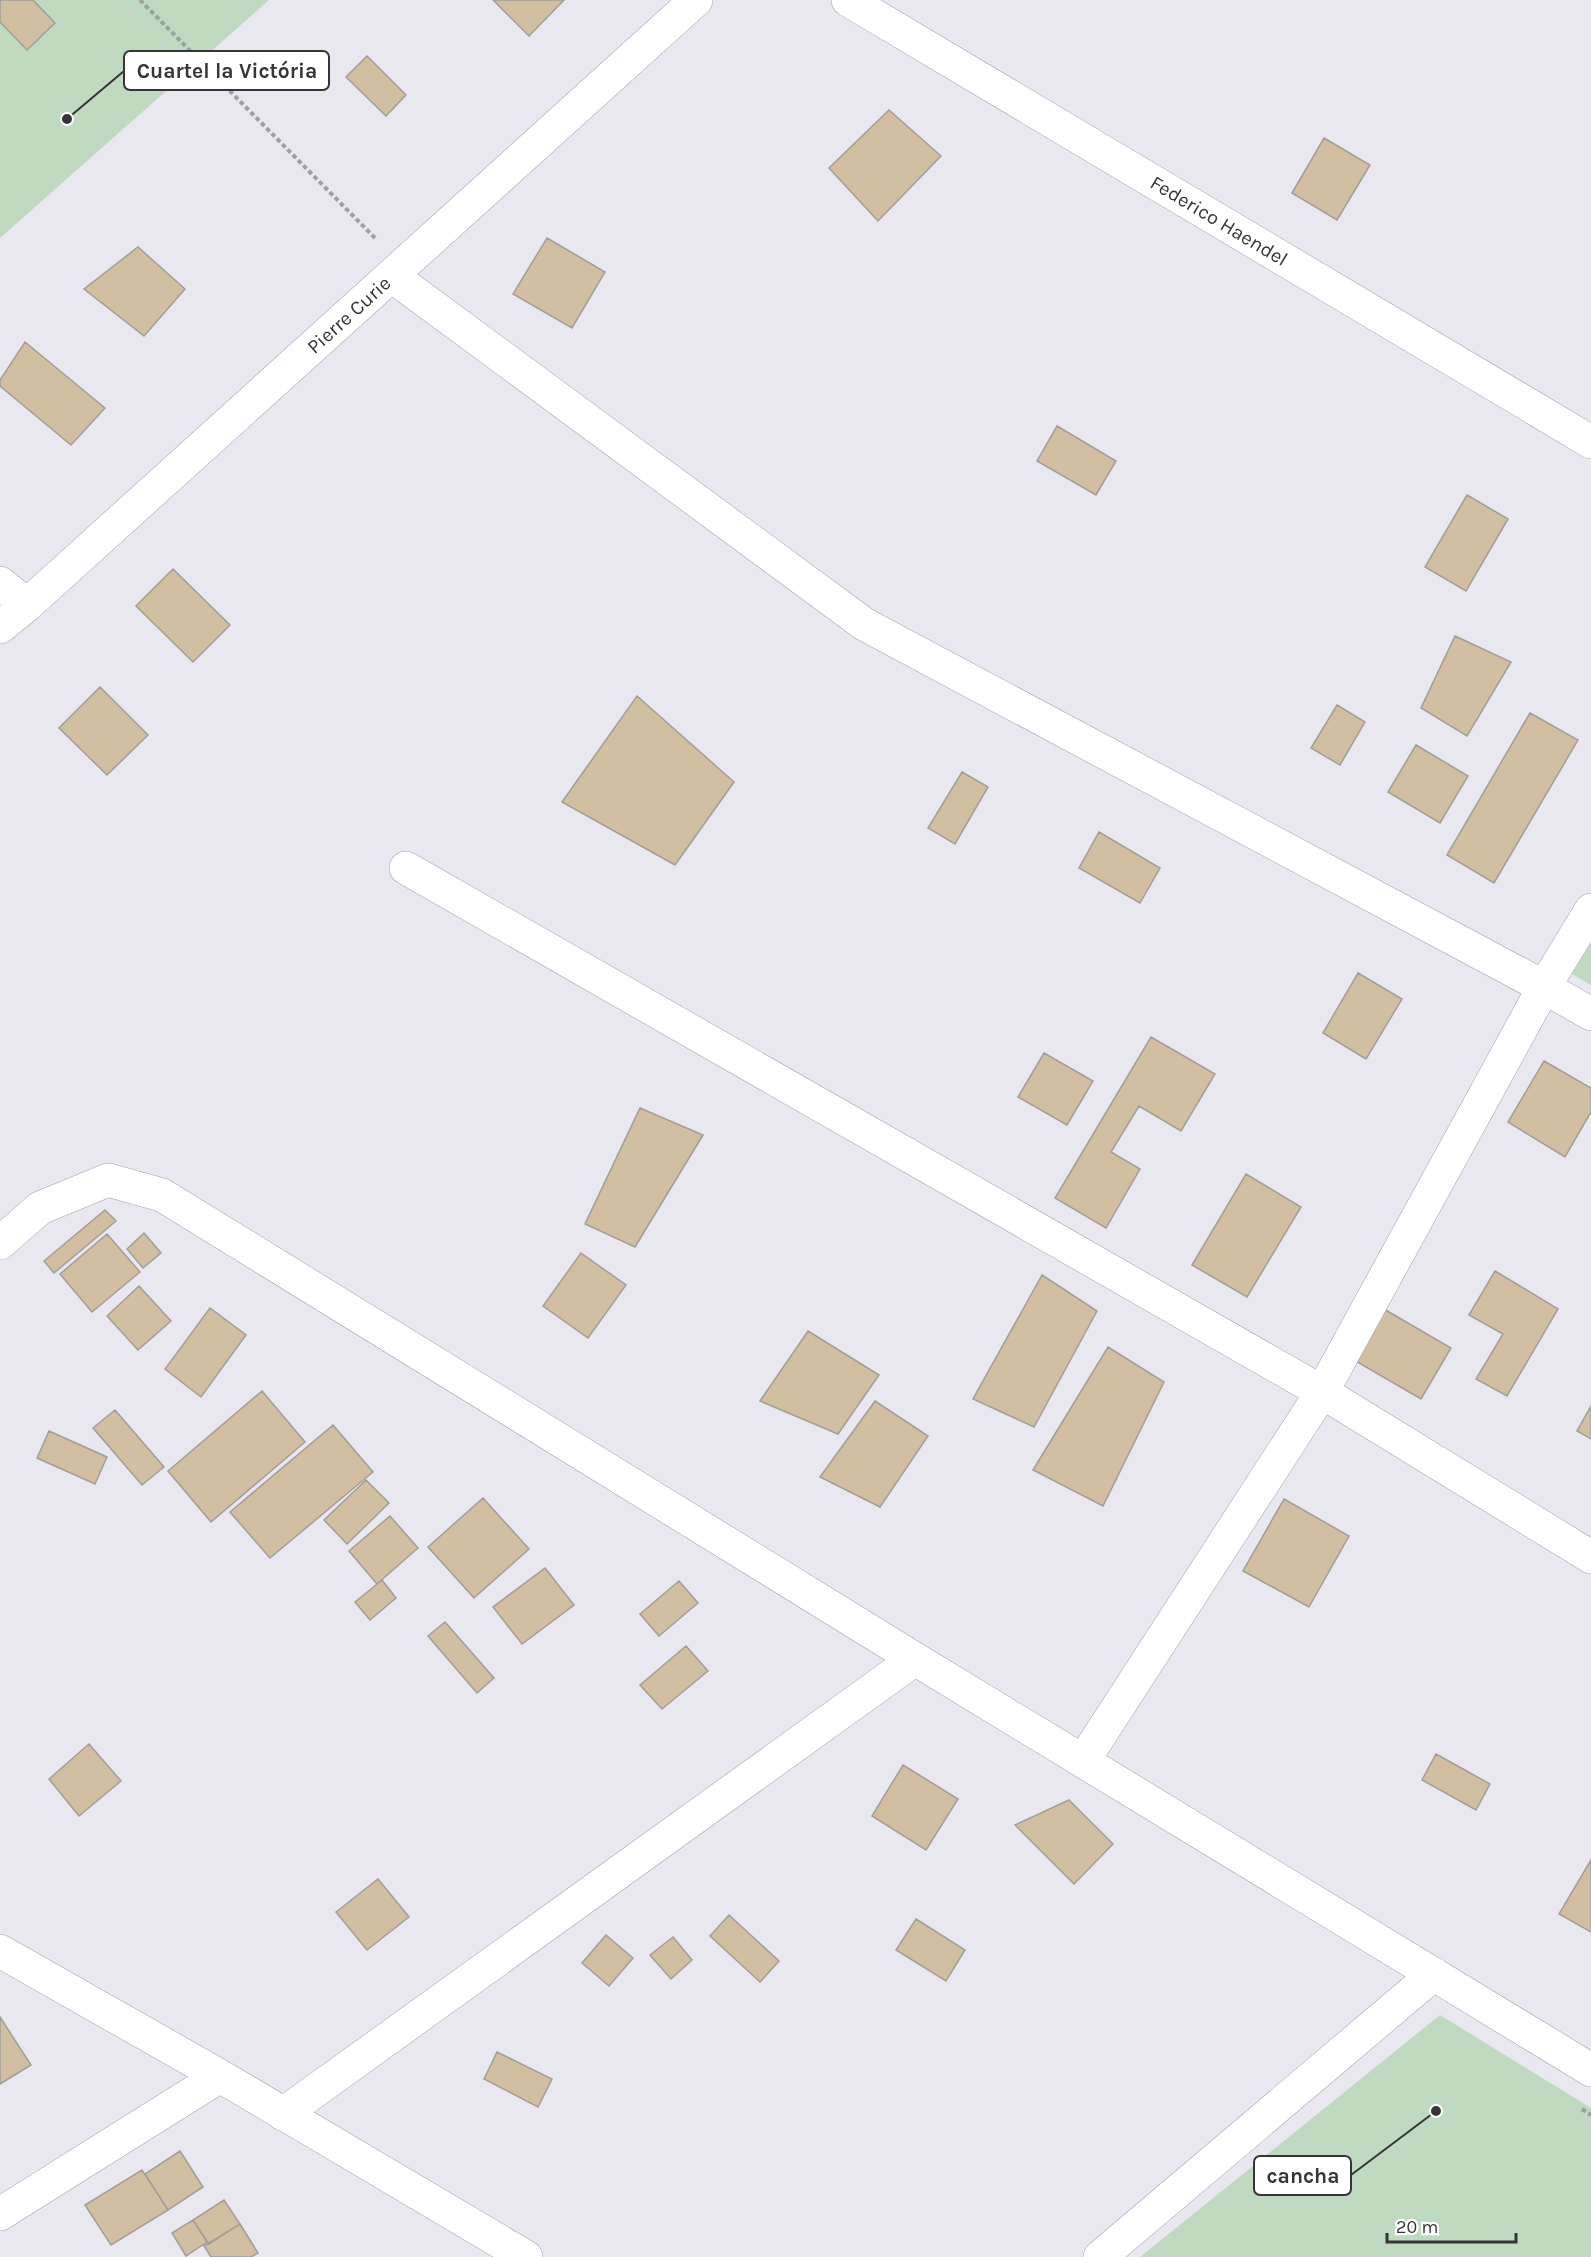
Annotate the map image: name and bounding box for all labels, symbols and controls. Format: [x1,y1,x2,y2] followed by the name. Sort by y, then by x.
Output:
[124,51,329,90] callout: Cuartel la Victória
[137,59,317,83] text: Cuartel la Victória
[1146,171,1292,271] street label: Federico Haendel
[302,271,396,359] street label: Pierre Curie
[1254,2156,1351,2195] callout: cancha
[1267,2164,1339,2188] text: cancha
[1387,2206,1516,2244] scale bar
[1396,2216,1438,2238] text: 20 m

